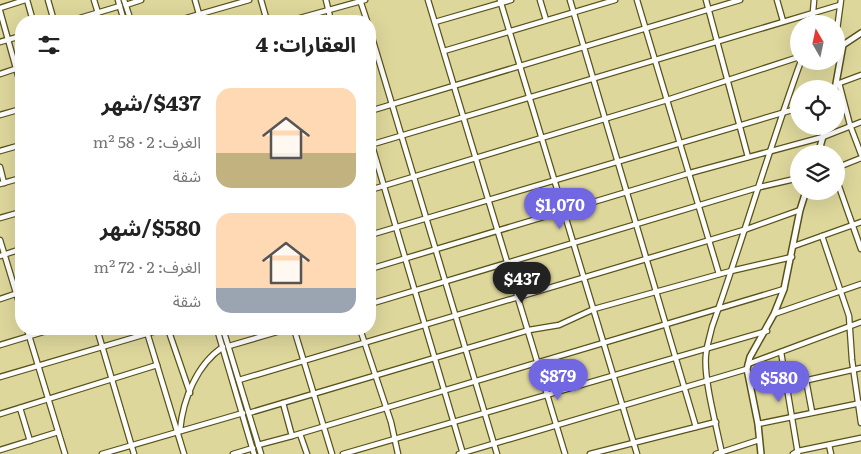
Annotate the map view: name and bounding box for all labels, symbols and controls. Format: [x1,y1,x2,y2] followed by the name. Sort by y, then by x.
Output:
[790,15,845,70] north arrow
[790,15,845,200] map controls
[256,27,356,58] text: العقارات: 4
[35,31,63,59] icon: filters
[790,80,845,135] button: locate
[101,86,201,117] text: $437/شهر
[256,108,316,168] icon: home
[93,129,201,153] text: الغرف: 2 · 58 m²
[790,145,845,200] button: layers
[173,163,201,187] text: شقة
[519,188,601,230] pin: $1,070
[535,192,585,216] text: $1,070
[100,211,201,242] text: $580/شهر
[256,233,316,293] icon: home
[93,254,201,278] text: الغرف: 2 · 72 m²
[492,262,552,304] pin: $437
[504,266,540,290] text: $437
[173,288,201,312] text: شقة
[528,358,588,401] pin: $879
[749,360,809,403] pin: $580
[540,363,576,387] text: $879
[760,365,798,389] text: $580

